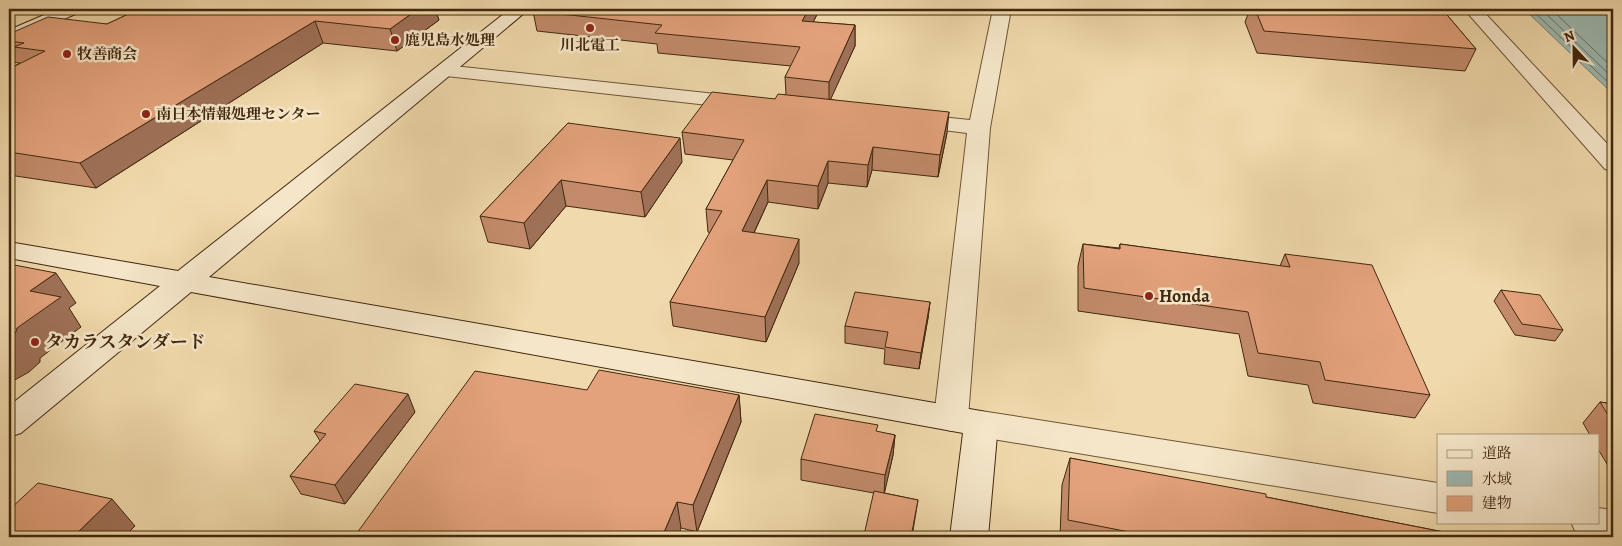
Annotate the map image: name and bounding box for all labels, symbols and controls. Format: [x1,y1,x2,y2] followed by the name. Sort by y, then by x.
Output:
[584,22,596,34] marker: 川北電工
[1550,22,1600,72] north arrow
[1561,26,1578,47] text: N
[405,30,495,50] place label: 鹿児島水処理
[389,34,401,46] marker: 鹿児島水処理
[560,35,620,55] place label: 川北電工
[77,44,137,64] place label: 牧善商会
[61,48,73,60] marker: 牧善商会
[156,104,320,124] place label: 南日本情報処理センター
[140,108,152,120] marker: 南日本情報処理センター
[1159,284,1210,308] place label: Honda
[1143,290,1155,302] marker: Honda
[45,330,206,354] place label: タカラスタンダード
[29,336,41,348] marker: タカラスタンダード
[1437,434,1600,524] legend
[1482,443,1512,463] text: 道路
[1482,469,1512,489] text: 水域
[1482,493,1512,513] text: 建物

